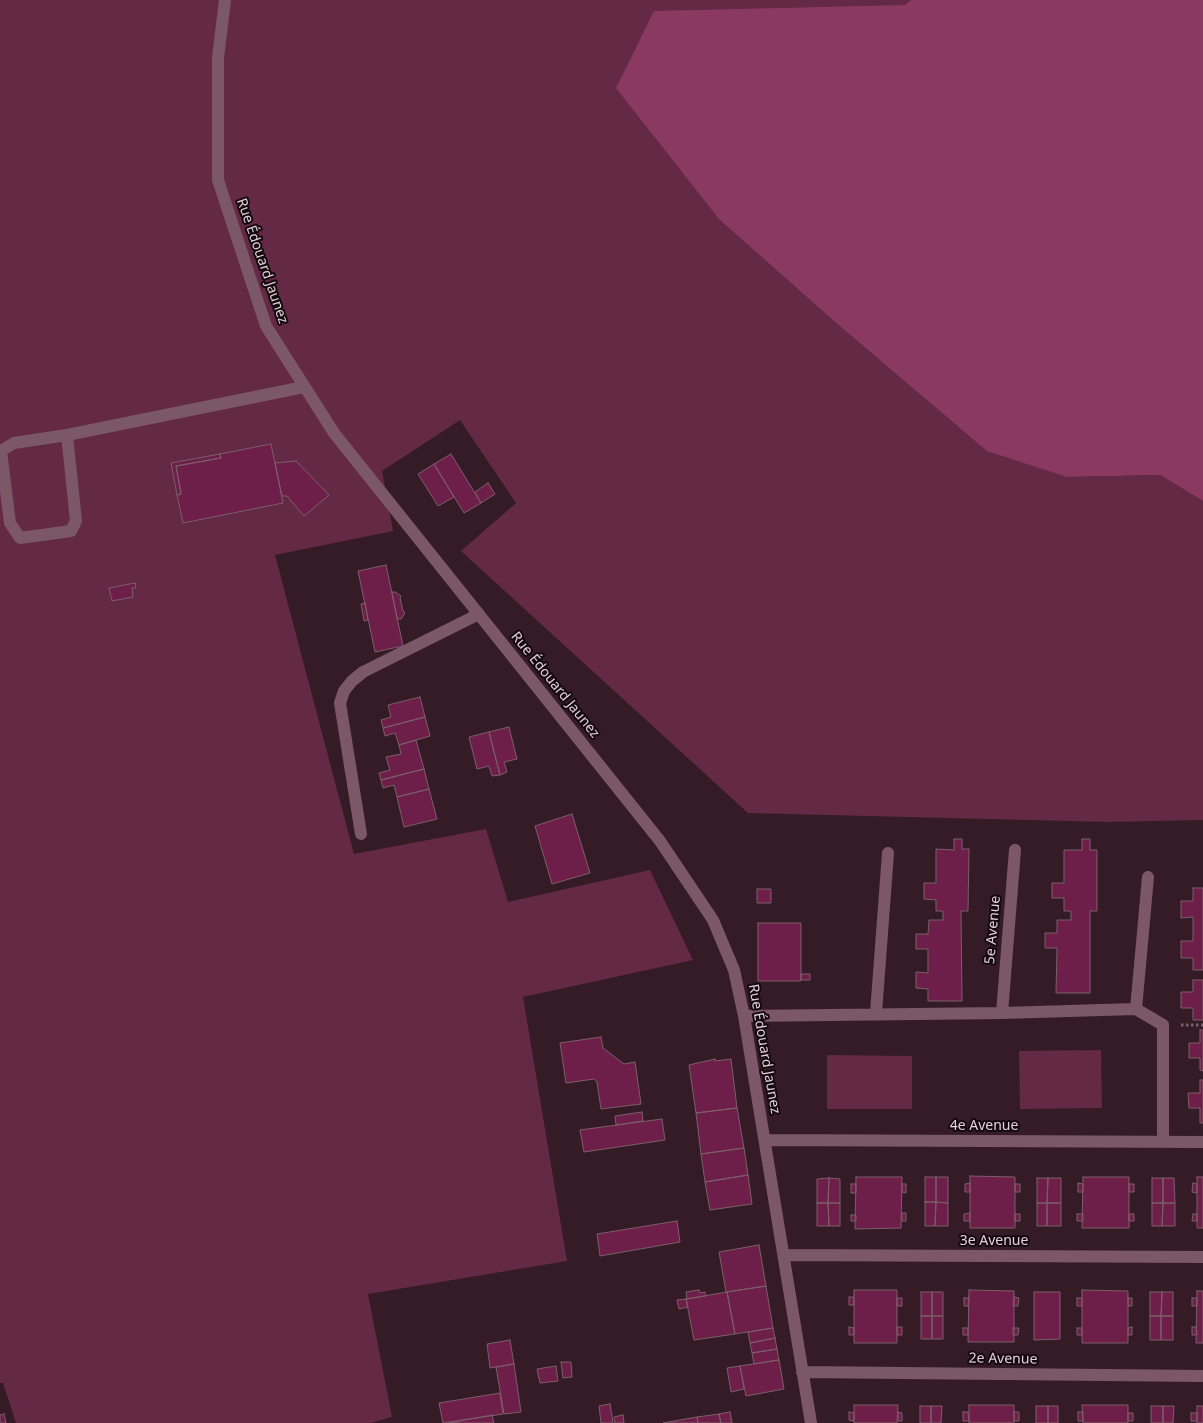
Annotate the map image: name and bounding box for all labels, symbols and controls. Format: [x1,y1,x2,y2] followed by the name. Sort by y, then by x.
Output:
[233,196,291,326] street label: Rue Édouard Jaunez
[507,629,603,741] street label: Rue Édouard Jaunez
[982,895,1004,965] street label: 5e Avenue
[744,983,784,1115] street label: Rue Édouard Jaunez
[950,1118,1018,1134] street label: 4e Avenue
[960,1233,1028,1249] street label: 3e Avenue
[969,1350,1037,1368] street label: 2e Avenue

